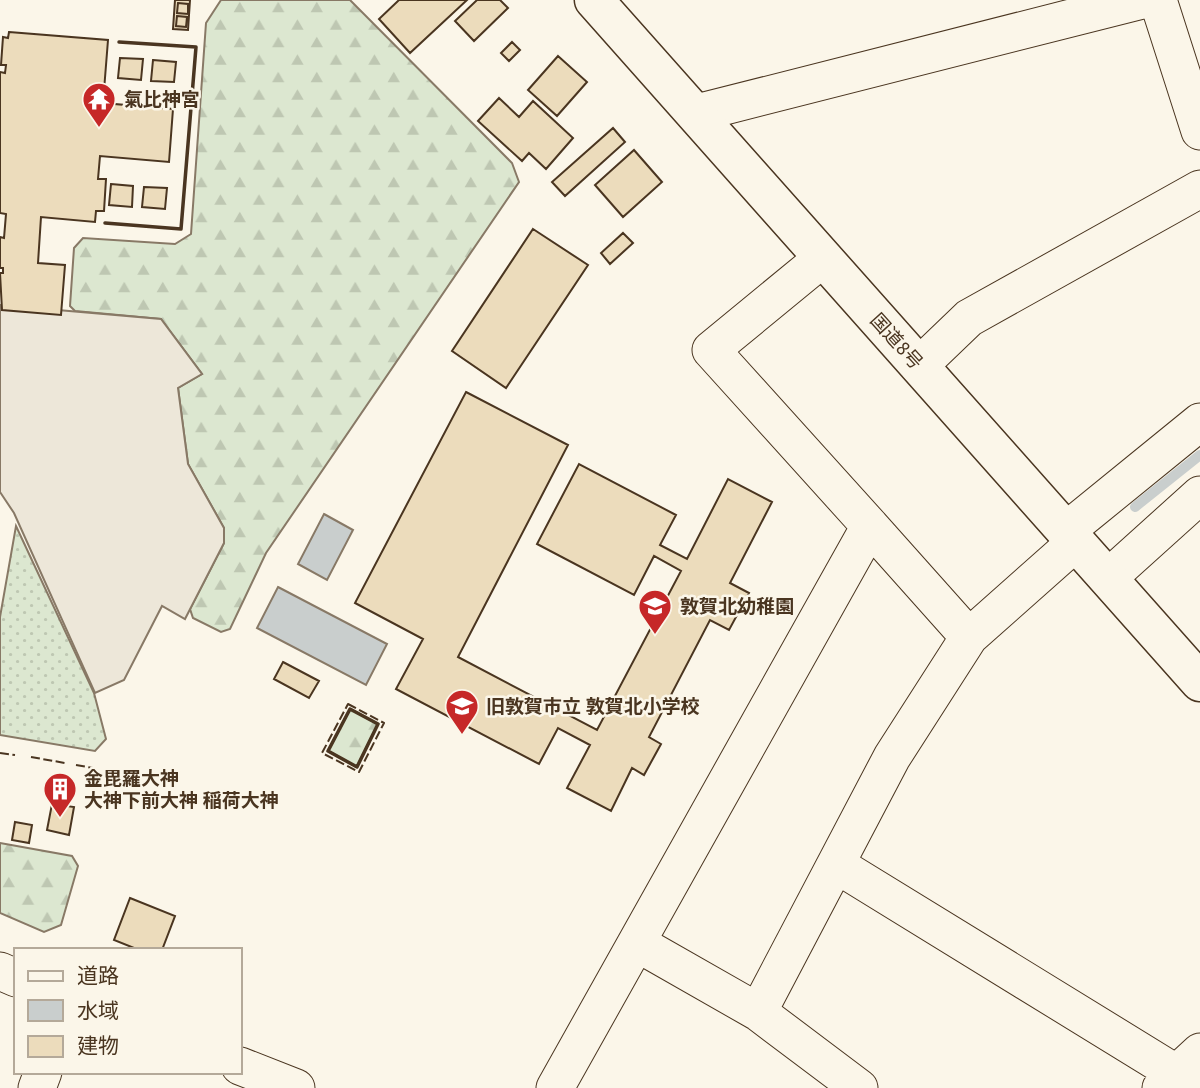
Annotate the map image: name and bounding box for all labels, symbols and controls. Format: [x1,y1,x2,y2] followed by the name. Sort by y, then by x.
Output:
[80,80,118,129] temple icon: 氣比神宮
[124,87,200,111] place label: 氣比神宮
[866,308,928,374] street label: 国道8号
[636,587,674,636] school or university icon: 敦賀北幼稚園
[680,594,794,618] place label: 敦賀北幼稚園
[443,687,481,736] school or university icon: 旧敦賀市立 敦賀北小学校
[486,694,700,718] place label: 旧敦賀市立 敦賀北小学校
[84,766,279,812] place label: 金毘羅大神 大神下前大神 稲荷大神
[41,770,79,819] building icon: 金毘羅大神 大神下前大神 稲荷大神
[14,948,242,1074] legend
[77,962,119,989] text: 道路
[77,997,119,1024] text: 水域
[77,1032,119,1059] text: 建物

